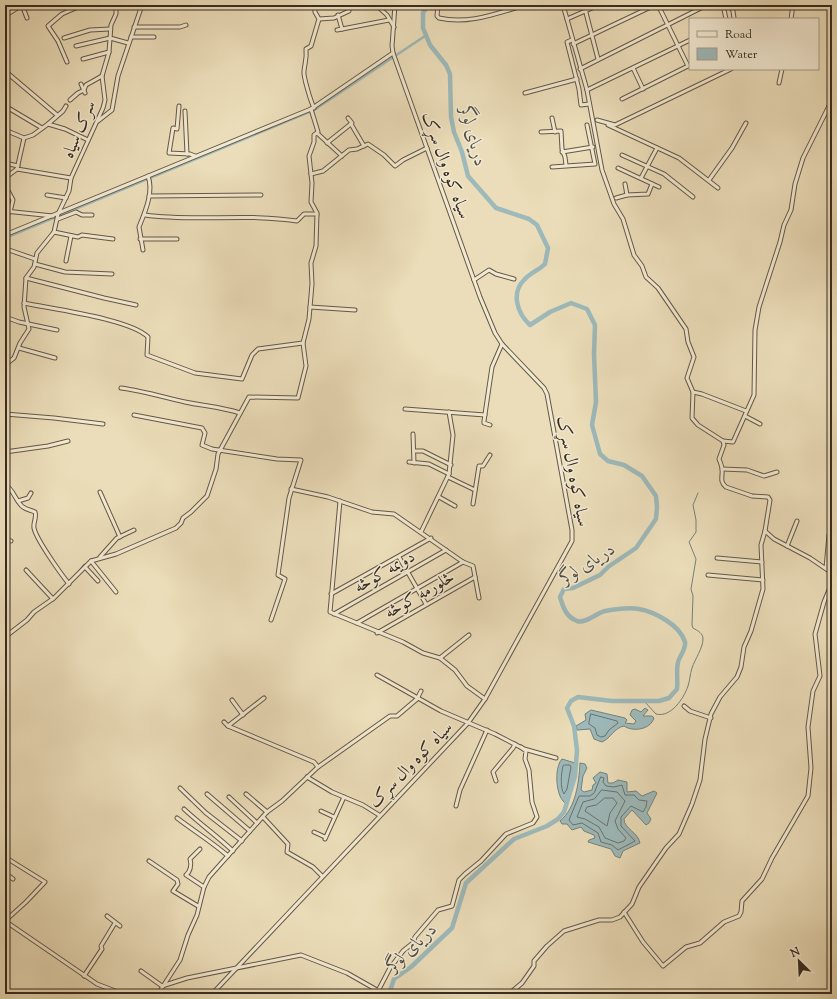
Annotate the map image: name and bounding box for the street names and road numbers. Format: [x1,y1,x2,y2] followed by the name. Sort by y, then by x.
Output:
[57,97,103,162] street label: سرک سیاه
[415,109,476,222] street label: سیاه کوه وال سړک
[550,414,595,529] street label: سیاه کوه وال سړک
[350,546,420,600] street label: دویمه کوڅه
[381,566,459,625] street label: څلورمه کوڅه
[364,717,459,814] street label: سیاه کوه وال سړک

